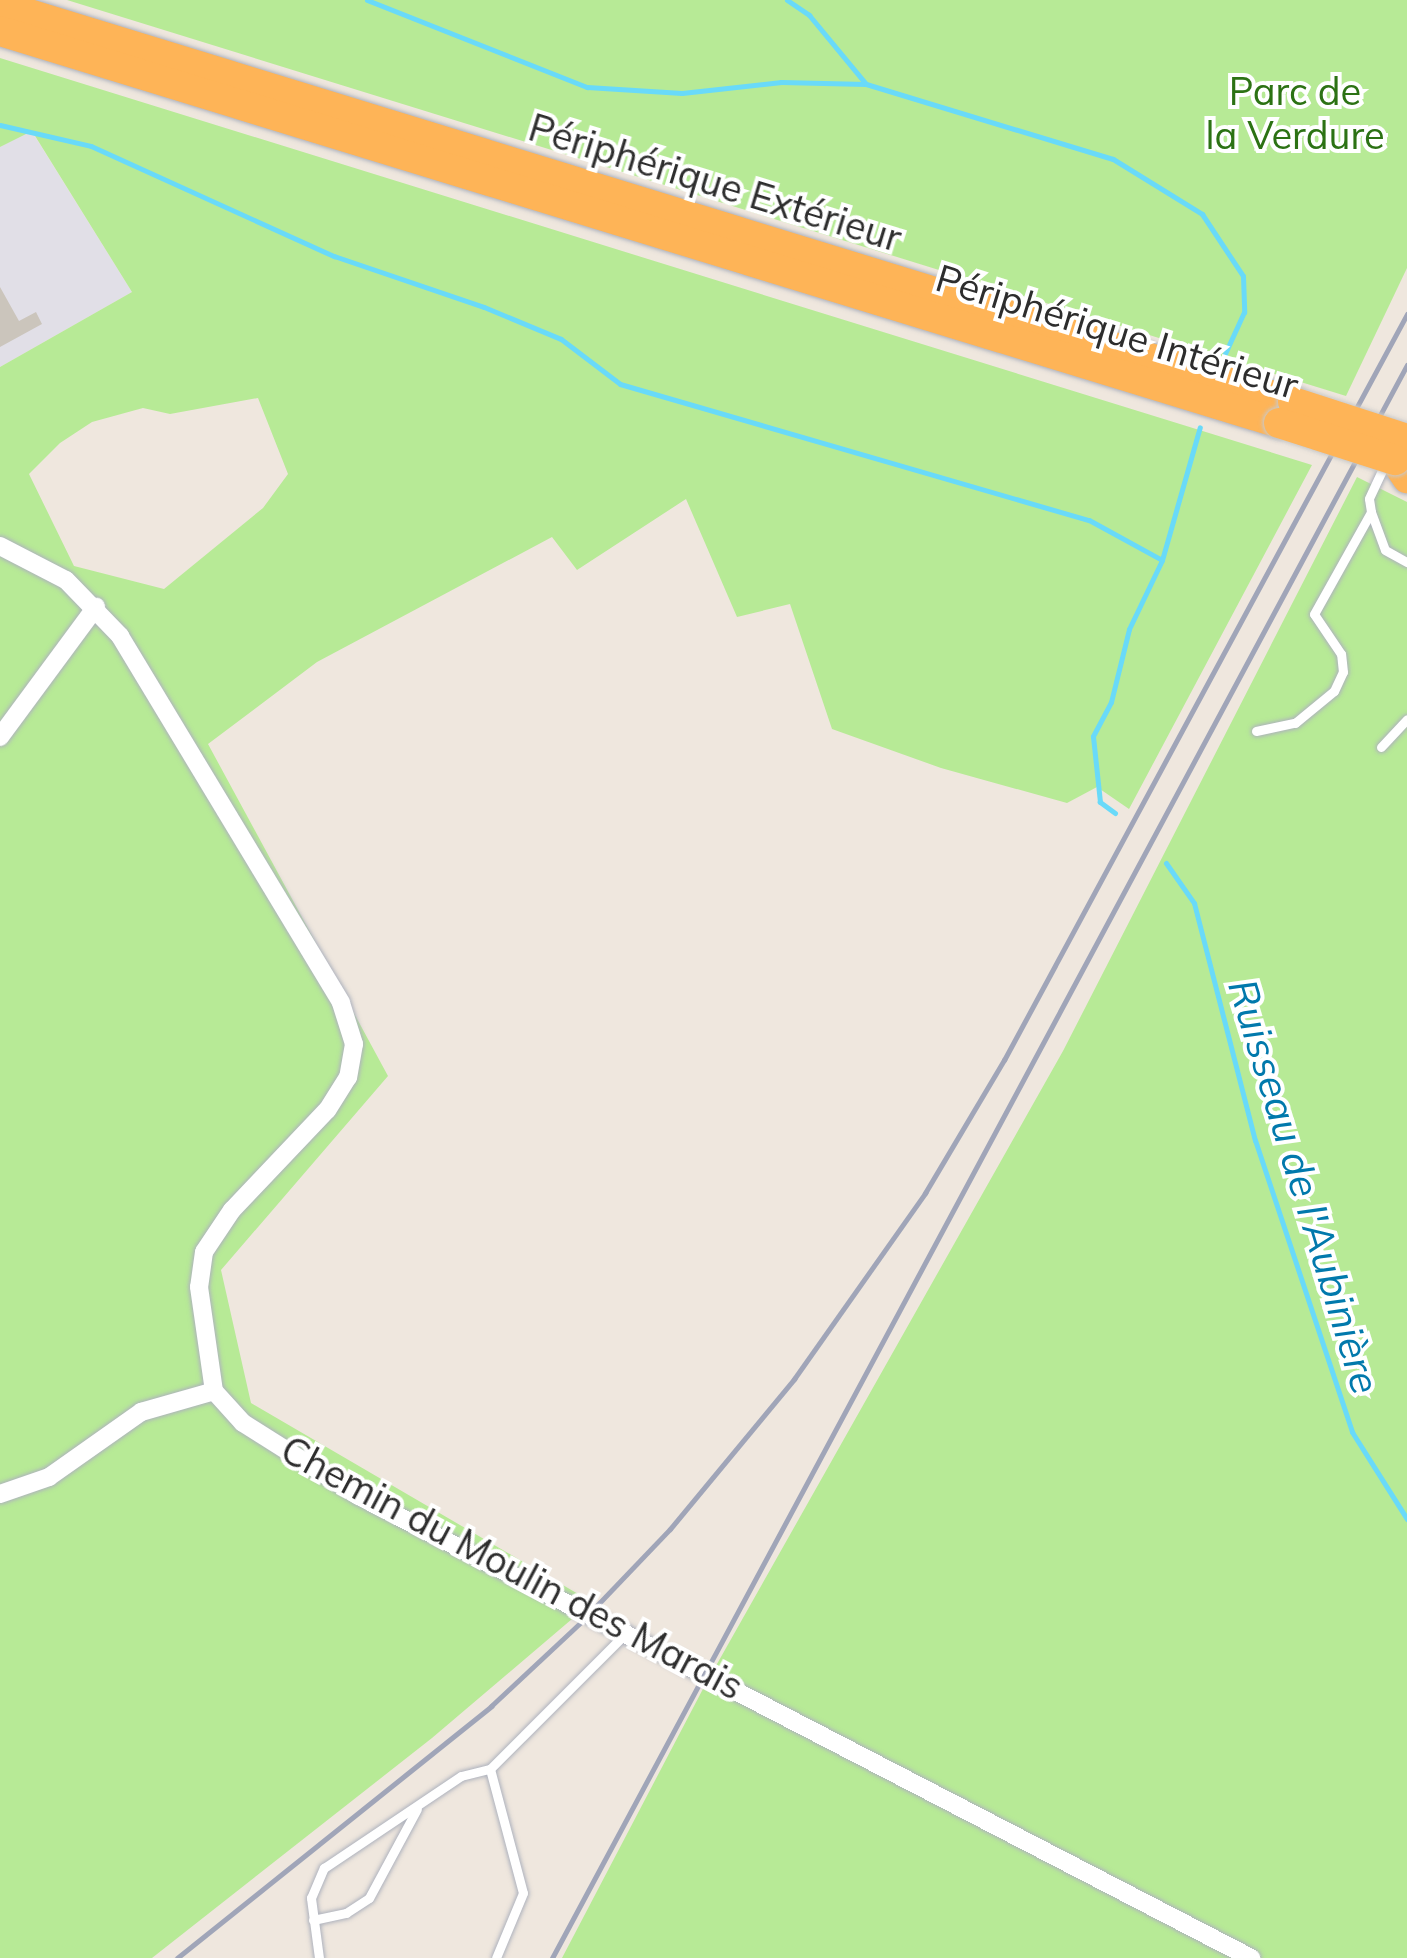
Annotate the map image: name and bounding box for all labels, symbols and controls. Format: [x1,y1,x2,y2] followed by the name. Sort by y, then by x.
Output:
[1205,69,1385,158] park label: Parc de la Verdure
[523,105,907,261] street label: Périphérique Extérieur
[930,255,1304,409] street label: Périphérique Intérieur
[1219,973,1391,1399] water label: Ruisseau de l'Aubinière
[273,1427,751,1709] street label: Chemin du Moulin des Marais

